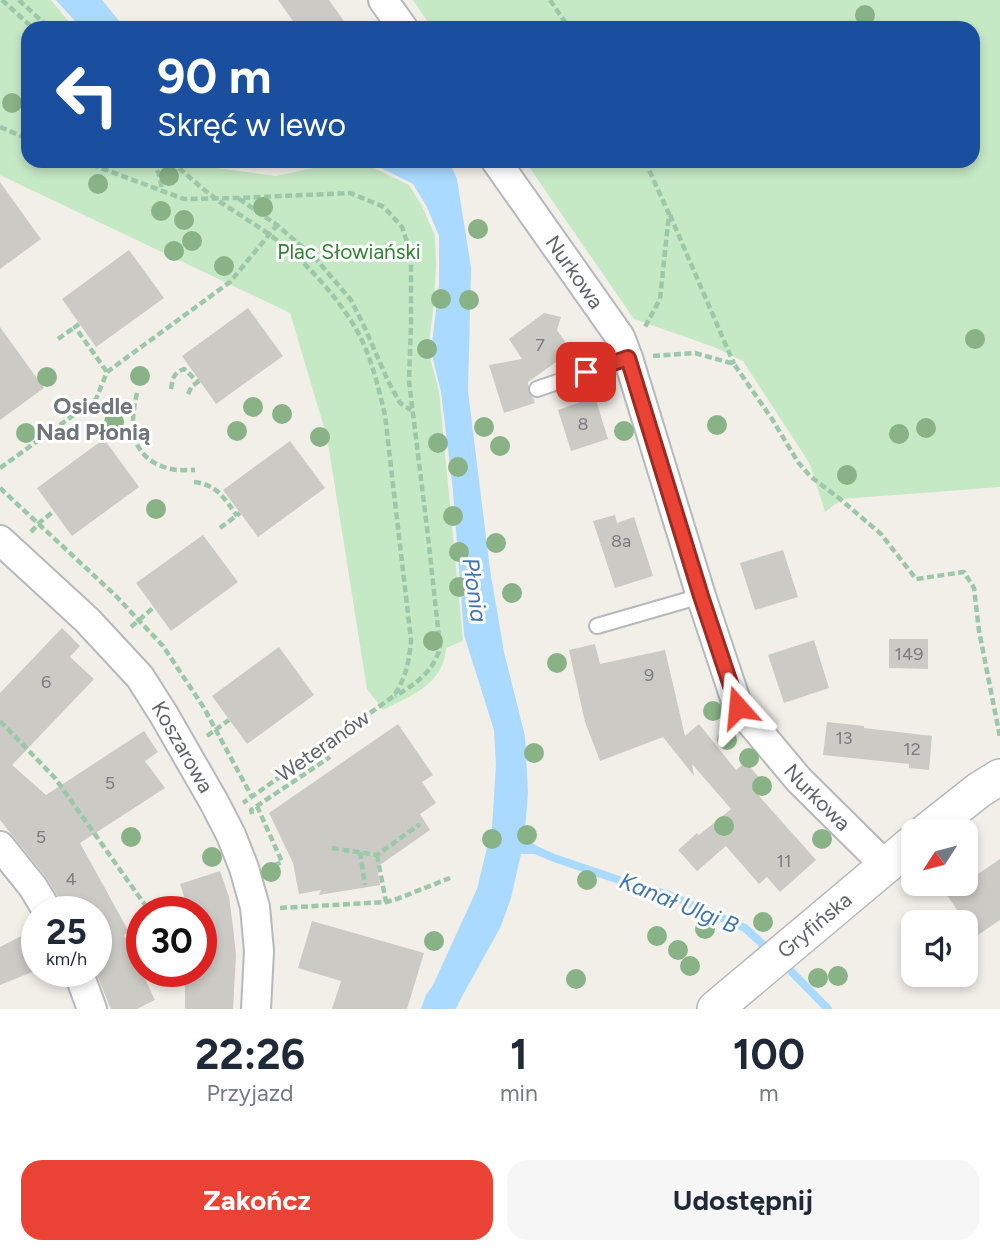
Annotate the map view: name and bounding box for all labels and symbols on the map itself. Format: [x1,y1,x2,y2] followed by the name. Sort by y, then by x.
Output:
[540,230,609,313] street label: Nurkowa
[277,239,421,264] park label: Plac Słowiański
[535,334,545,356] house number: 7
[556,342,616,402] pin
[36,392,150,446] district label: Osiedle Nad Płonią
[577,413,589,435] house number: 8
[611,530,631,552] house number: 8a
[457,556,493,624] water label: Płonia
[895,643,923,665] house number: 149
[644,664,654,686] house number: 9
[701,670,775,744] position arrow
[41,671,51,693] house number: 6
[146,696,219,797] street label: Koszarowa
[271,704,375,787] street label: Weteranów
[835,727,853,749] house number: 13
[903,738,921,760] house number: 12
[779,759,856,836] street label: Nurkowa
[105,772,115,794] house number: 5
[901,819,978,896] north arrow
[36,826,46,848] house number: 5
[777,850,791,872] house number: 11
[615,866,743,940] water label: Kanał Ulgi B
[65,868,77,890] house number: 4
[772,887,856,963] street label: Gryfińska
[126,896,217,987] speed limit sign: 30

